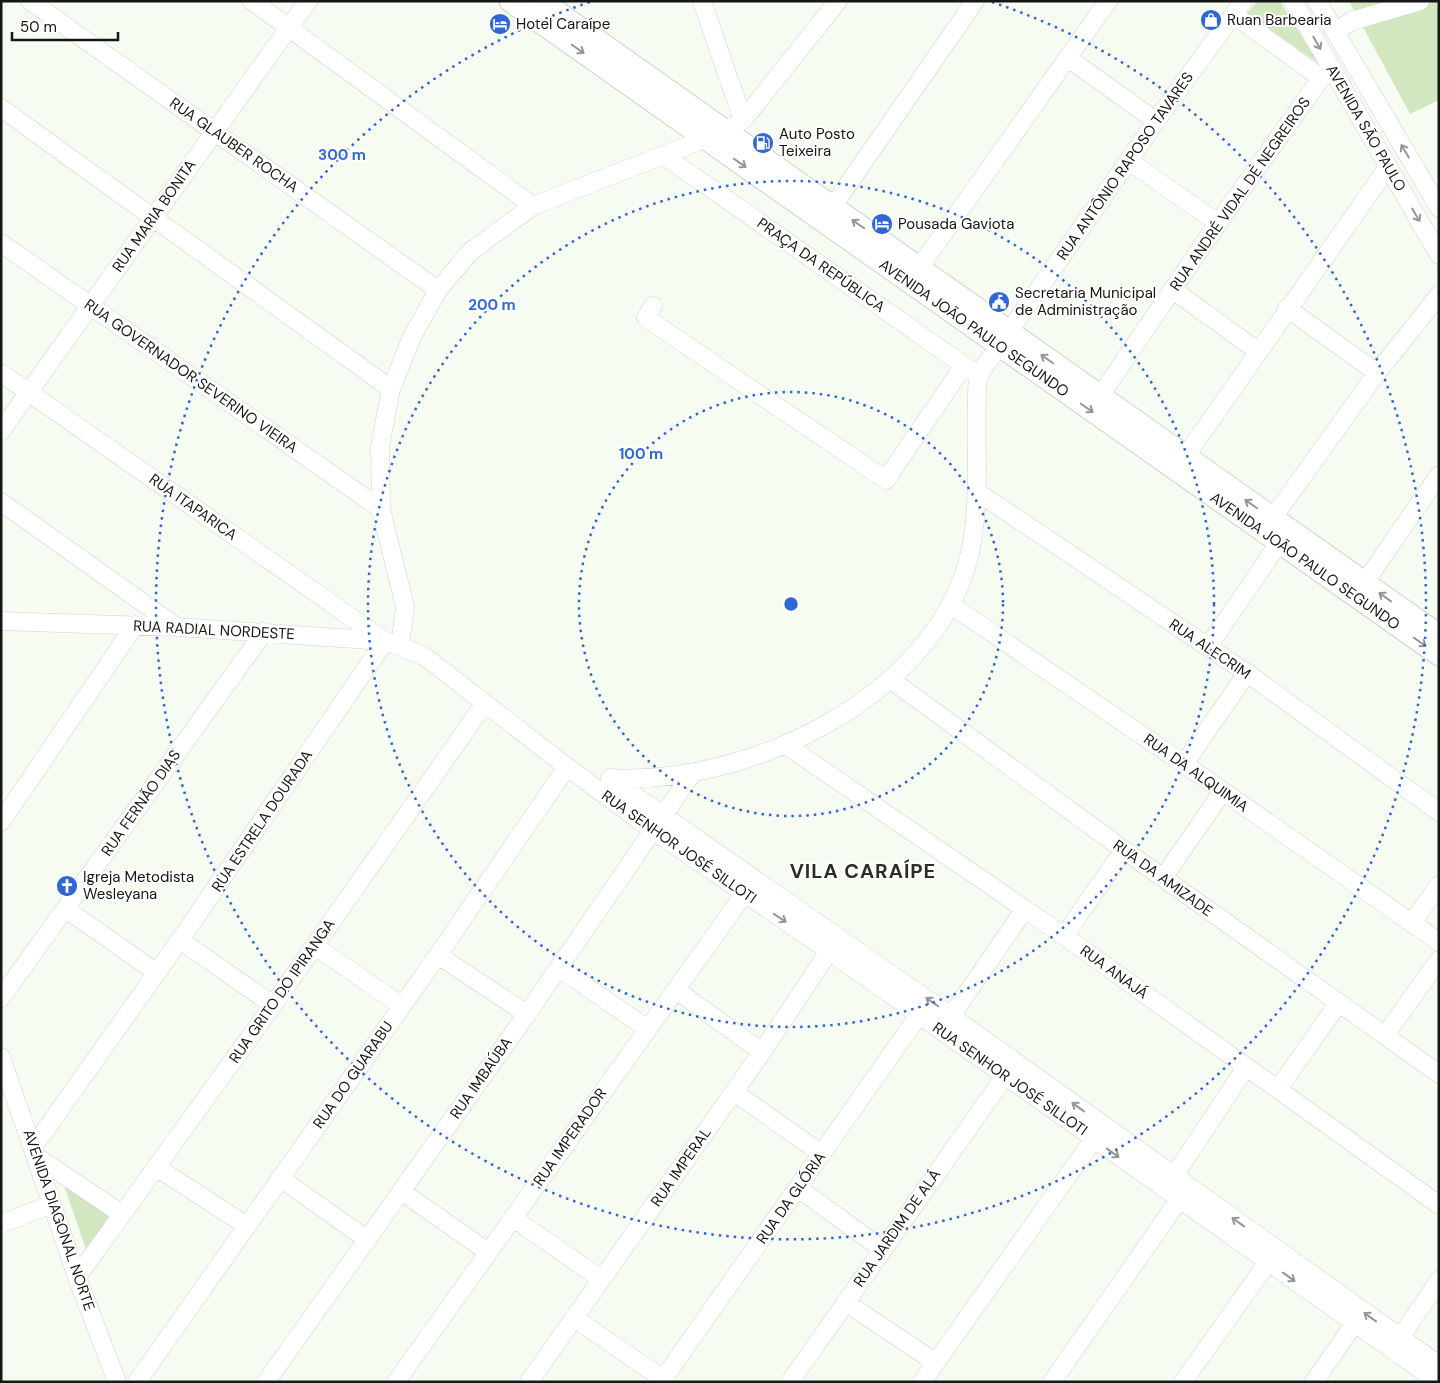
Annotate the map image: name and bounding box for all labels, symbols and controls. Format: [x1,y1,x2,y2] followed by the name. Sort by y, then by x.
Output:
[1199,8,1223,32] shop icon: Ruan Barbearia
[12,10,119,42] scale bar
[1227,10,1331,30] place label: Ruan Barbearia
[488,12,512,36] hotel icon: Hotel Caraípe
[516,14,610,34] place label: Hotel Caraípe
[20,17,57,37] text: 50 m
[1313,36,1323,50] one-way arrow
[571,44,585,54] one-way arrow
[1322,61,1410,195] street label: AVENIDA SÃO PAULO
[1052,68,1198,264] street label: RUA ANTÔNIO RAPOSO TAVARES
[166,93,302,197] street label: RUA GLAUBER ROCHA
[1165,93,1315,295] street label: RUA ANDRÉ VIDAL DE NEGREIROS
[779,124,855,161] place label: Auto Posto Teixeira
[751,131,775,155] fuel station icon: Auto Posto Teixeira
[318,145,366,165] text: 300 m
[1399,145,1409,159] one-way arrow
[108,156,200,276] street label: RUA MARIA BONITA
[733,158,747,168] one-way arrow
[1411,207,1421,221] one-way arrow
[870,212,894,236] hotel icon: Pousada Gaviota
[753,213,889,317] street label: PRAÇA DA REPÚBLICA
[898,214,1014,234] place label: Pousada Gaviota
[851,219,865,229] one-way arrow
[875,255,1073,401] street label: AVENIDA JOÃO PAULO SEGUNDO
[1015,283,1156,320] place label: Secretaria Municipal de Administração
[987,290,1011,314] public building icon: Secretaria Municipal de Administração
[80,294,302,458] street label: RUA GOVERNADOR SEVERINO VIEIRA
[468,295,516,315] text: 200 m
[1041,354,1055,364] one-way arrow
[1080,403,1094,413] one-way arrow
[619,444,663,464] text: 100 m
[145,469,241,545] street label: RUA ITAPARICA
[1206,488,1404,634] street label: AVENIDA JOÃO PAULO SEGUNDO
[1245,499,1259,509] one-way arrow
[1379,591,1392,602] one-way arrow
[782,595,800,613] centre of rings
[1165,614,1255,684] street label: RUA ALECRIM
[133,616,295,644] street label: RUA RADIAL NORDESTE
[1413,637,1427,647] one-way arrow
[1140,729,1252,817] street label: RUA DA ALQUIMIA
[97,746,185,860] street label: RUA FERNÃO DIAS
[207,746,317,896] street label: RUA ESTRELA DOURADA
[598,786,760,908] street label: RUA SENHOR JOSÉ SILLOTI
[1109,835,1217,921] street label: RUA DA AMIZADE
[790,858,936,884] district label: VILA CARAÍPE
[83,867,194,904] place label: Igreja Metodista Wesleyana
[55,874,79,898] church icon: Igreja Metodista Wesleyana
[773,913,787,923] one-way arrow
[225,915,339,1067] street label: RUA GRITO DO IPIRANGA
[1076,941,1152,1003] street label: RUA ANAJÁ
[925,997,939,1007] one-way arrow
[308,1017,398,1133] street label: RUA DO GUARABU
[929,1018,1091,1140] street label: RUA SENHOR JOSÉ SILLOTI
[445,1033,517,1123] street label: RUA IMBAÚBA
[529,1084,611,1190] street label: RUA IMPERADOR
[1071,1102,1085,1112] one-way arrow
[646,1123,716,1211] street label: RUA IMPERAL
[19,1127,99,1313] street label: AVENIDA DIAGONAL NORTE
[1106,1147,1119,1158] one-way arrow
[752,1148,830,1248] street label: RUA DA GLÓRIA
[849,1165,945,1291] street label: RUA JARDIM DE ALÁ
[1232,1217,1246,1227] one-way arrow
[1282,1272,1296,1282] one-way arrow
[1364,1312,1378,1322] one-way arrow

